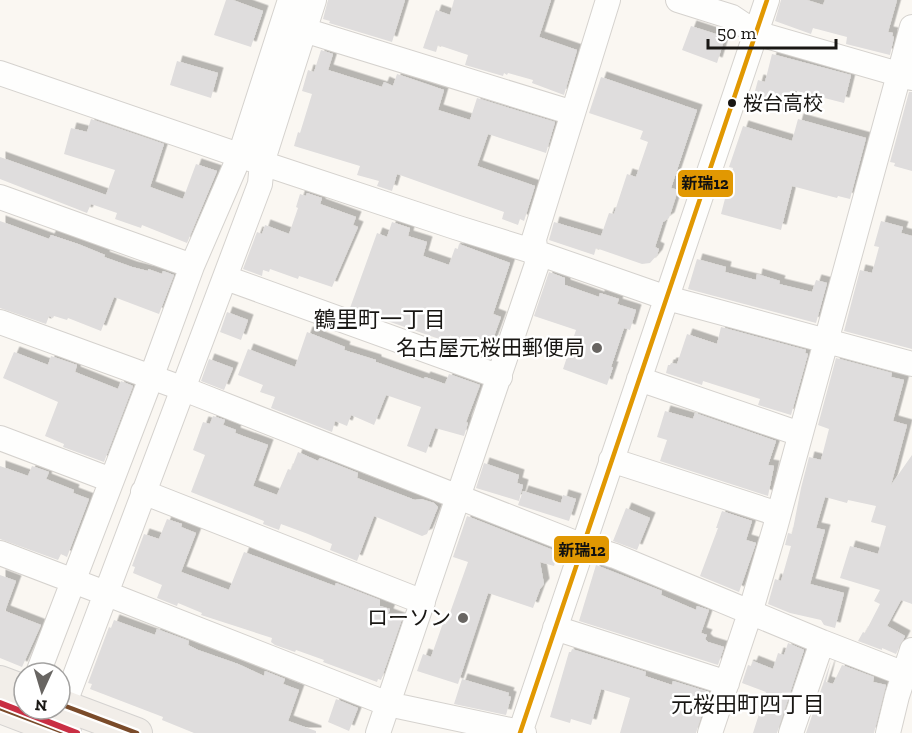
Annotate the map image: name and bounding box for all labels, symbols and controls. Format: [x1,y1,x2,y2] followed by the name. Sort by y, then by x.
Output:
[708,12,836,50] scale bar
[717,22,757,44] text: 50 m
[743,91,823,115] place label: 桜台高校
[726,97,738,109] marker: 桜台高校
[677,169,734,198] line badge: 新瑞12
[681,174,729,193] text: 新瑞12
[314,306,446,333] district label: 鶴里町一丁目
[396,335,585,360] place label: 名古屋元桜田郵便局
[590,341,604,355] marker: 名古屋元桜田郵便局
[553,535,610,564] line badge: 新瑞12
[558,541,606,560] text: 新瑞12
[367,605,451,630] place label: ローソン
[456,611,470,625] marker: ローソン
[12,661,72,721] north arrow
[671,691,825,718] district label: 元桜田町四丁目
[34,696,48,715] text: N

